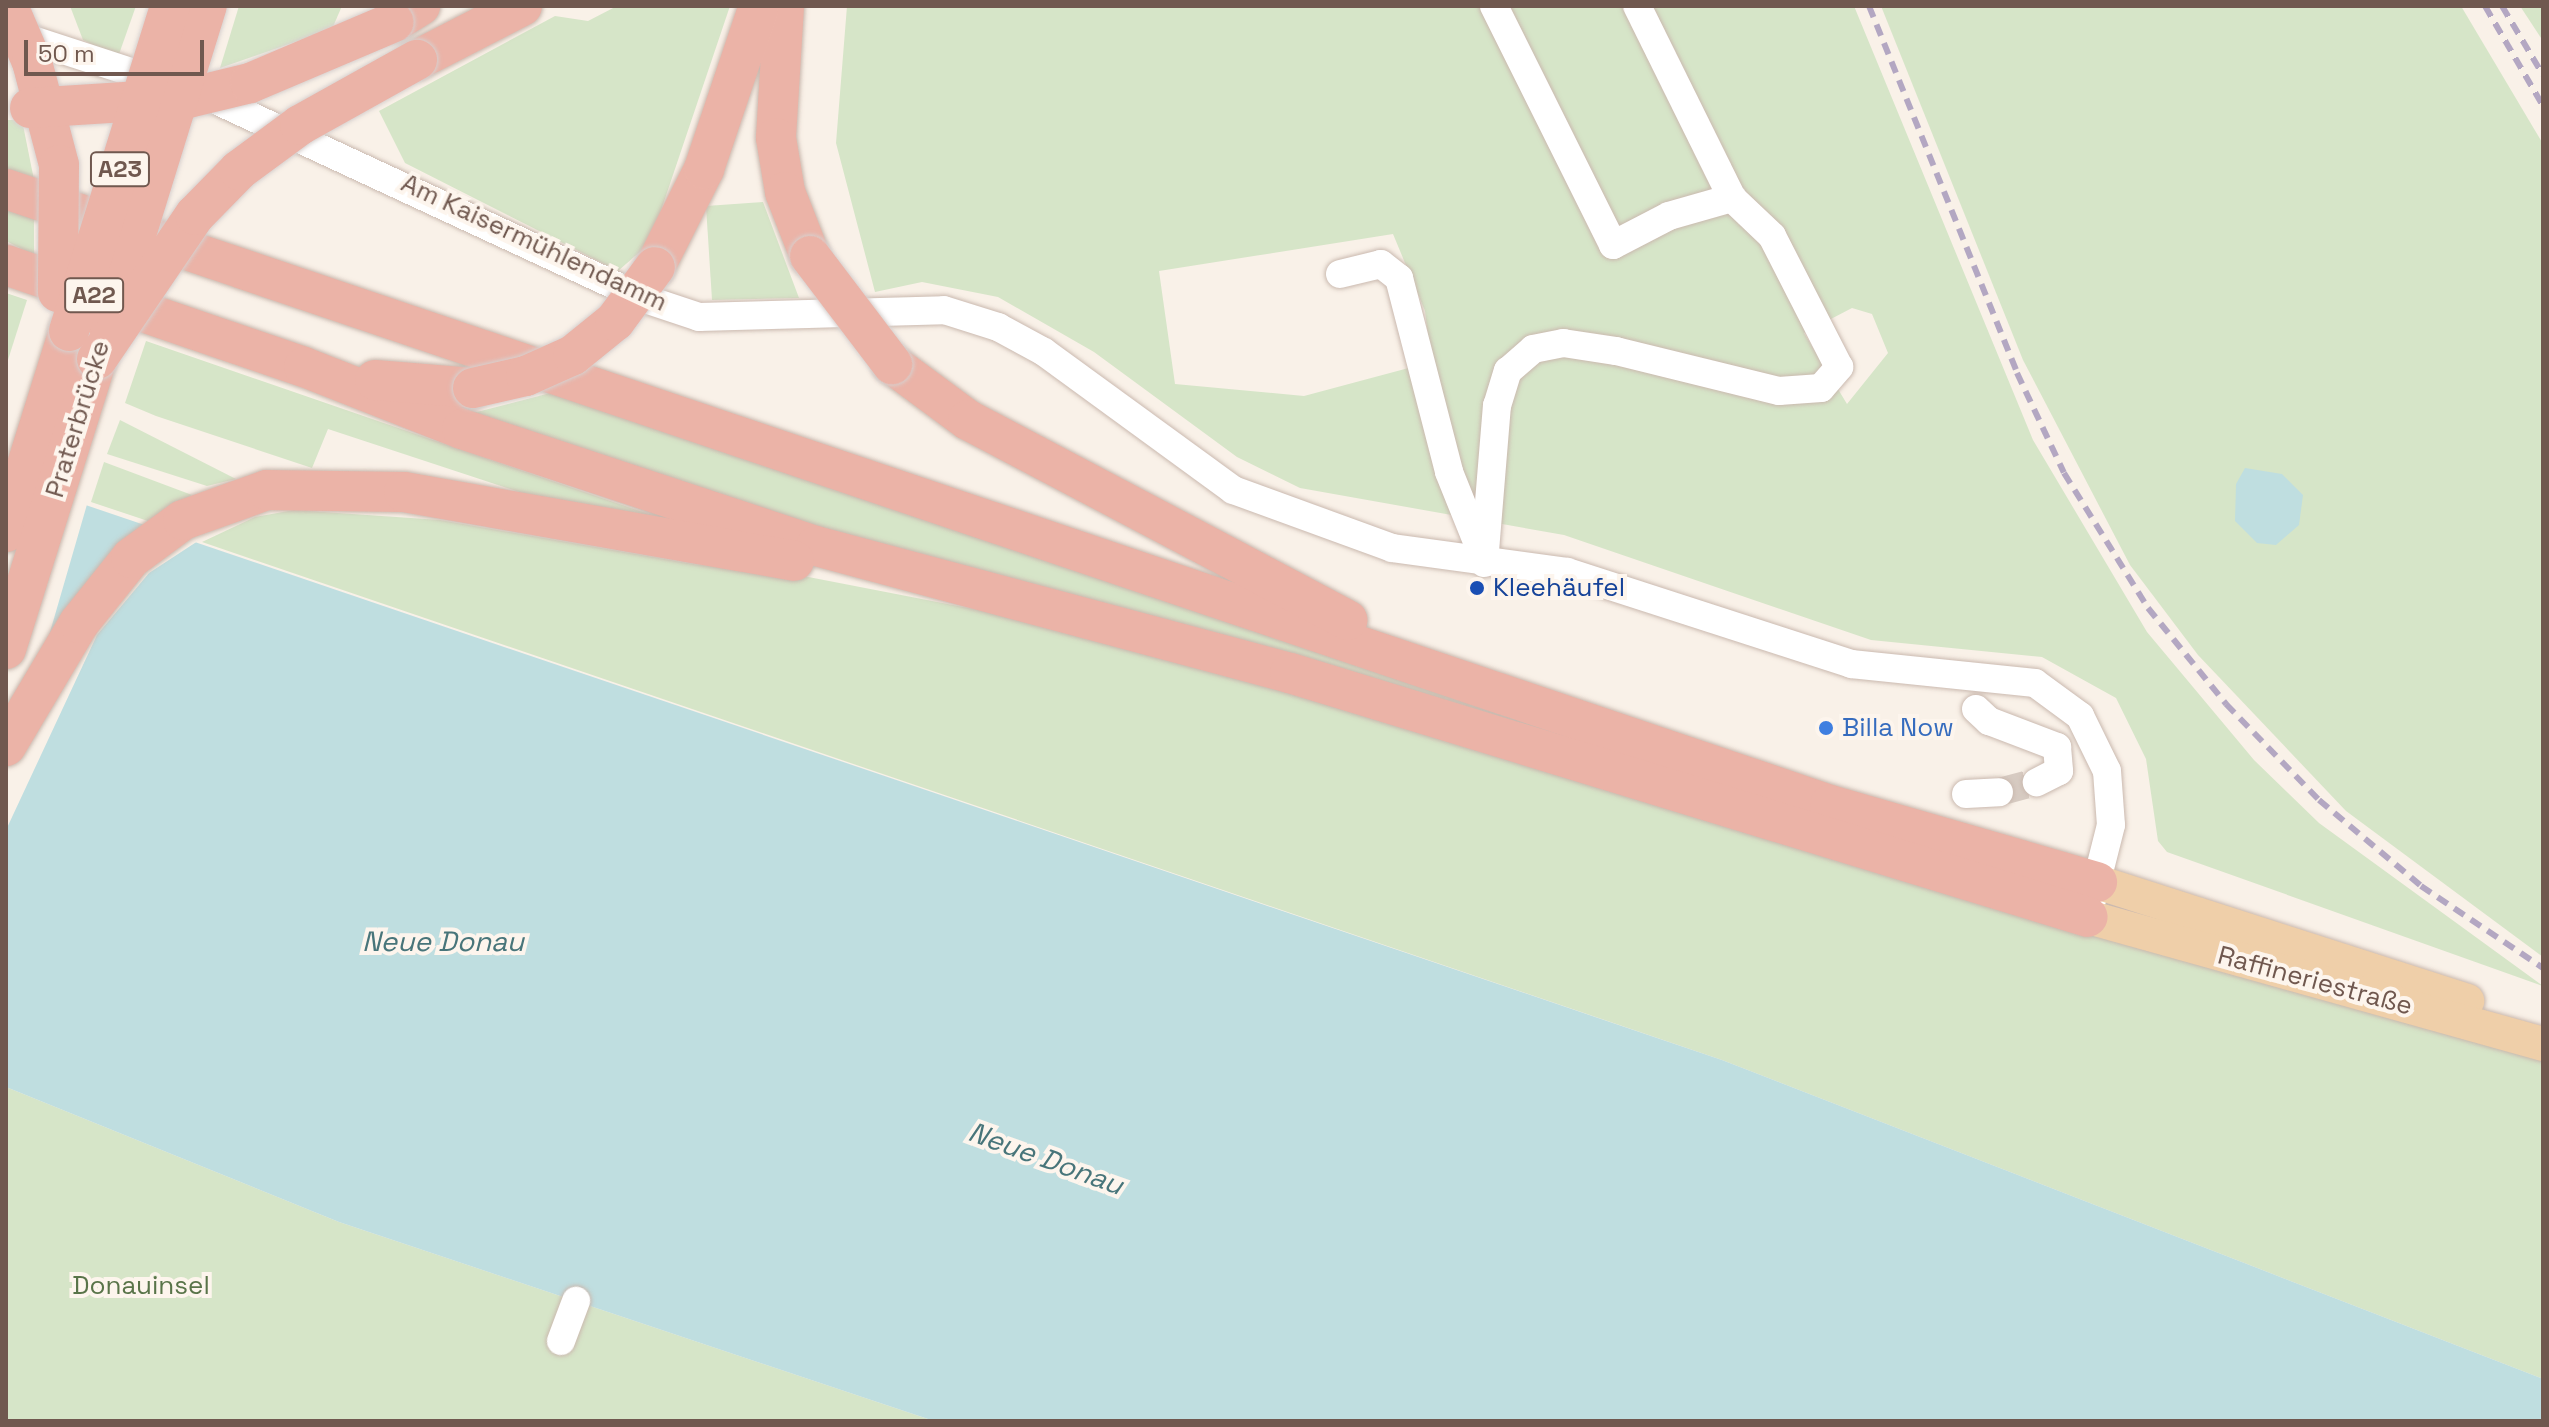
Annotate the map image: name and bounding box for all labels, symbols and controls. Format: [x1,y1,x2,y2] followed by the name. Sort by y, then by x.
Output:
[28,24,208,74] scale bar
[38,38,95,69] text: 50 m
[88,149,152,189] road number: A23
[396,168,672,318] street label: Am Kaisermühlendamm
[64,275,124,315] road number: A22
[39,337,117,501] street label: Praterbrücke
[1493,572,1625,604] place label: Kleehäufel
[1468,579,1486,597] marker: Kleehäufel
[1842,712,1954,744] place label: Billa Now
[1817,719,1835,737] marker: Billa Now
[362,924,524,958] water label: Neue Donau
[2214,940,2416,1022] street label: Raffineriestraße
[964,1115,1128,1201] water label: Neue Donau
[72,1270,210,1302] park label: Donauinsel

